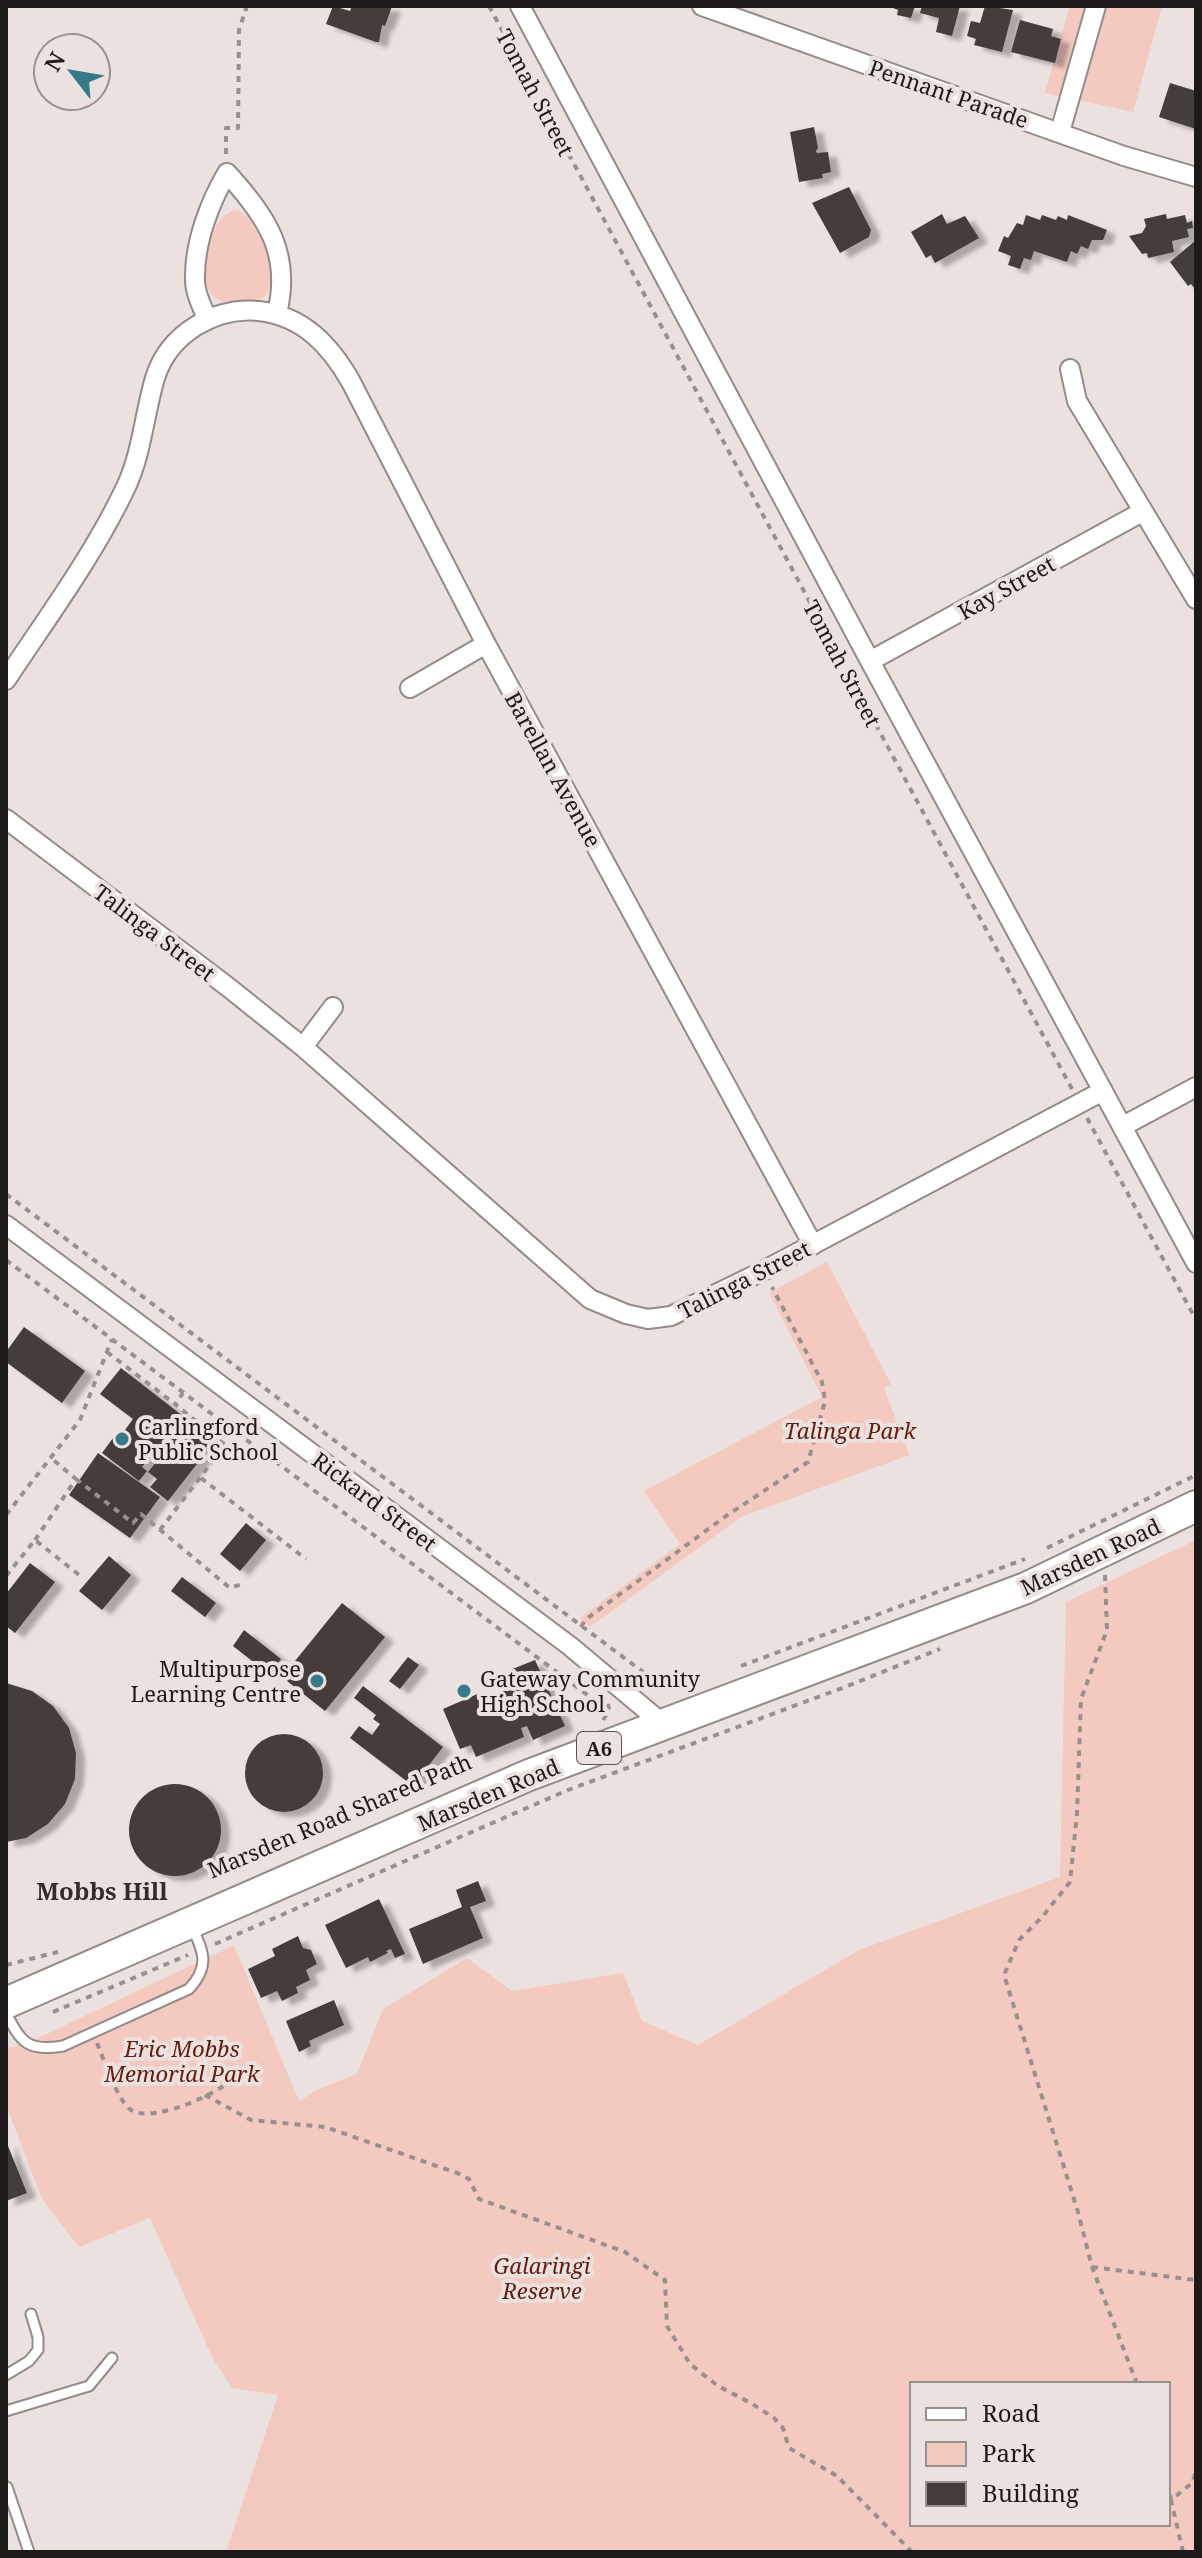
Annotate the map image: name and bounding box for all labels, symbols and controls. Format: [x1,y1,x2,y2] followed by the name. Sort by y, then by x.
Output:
[490,23,582,161] street label: Tomah Street
[32,32,112,112] north arrow
[37,46,71,76] text: N
[865,52,1033,134] street label: Pennant Parade
[952,548,1060,626] street label: Kay Street
[797,594,889,732] street label: Tomah Street
[499,686,609,852] street label: Barellan Avenue
[88,877,222,988] street label: Talinga Street
[673,1233,815,1325] street label: Talinga Street
[138,1411,278,1466] place label: Carlingford Public School
[784,1415,917,1445] park label: Talinga Park
[113,1430,131,1448] marker: Carlingford Public School
[307,1444,444,1558] street label: Rickard Street
[1015,1510,1165,1602] street label: Marsden Road
[130,1653,301,1708] place label: Multipurpose Learning Centre
[480,1663,700,1718] place label: Gateway Community High School
[308,1672,326,1690] marker: Multipurpose Learning Centre
[455,1682,473,1700] marker: Gateway Community High School
[577,1732,621,1764] road number: A6
[202,1746,476,1884] street label: Marsden Road Shared Path
[412,1750,564,1837] street label: Marsden Road
[36,1874,168,1907] district label: Mobbs Hill
[103,2033,261,2088] park label: Eric Mobbs Memorial Park
[494,2250,591,2305] park label: Galaringi Reserve
[910,2382,1170,2526] legend
[982,2396,1040,2429] text: Road
[982,2436,1036,2469] text: Park
[982,2476,1079,2509] text: Building

